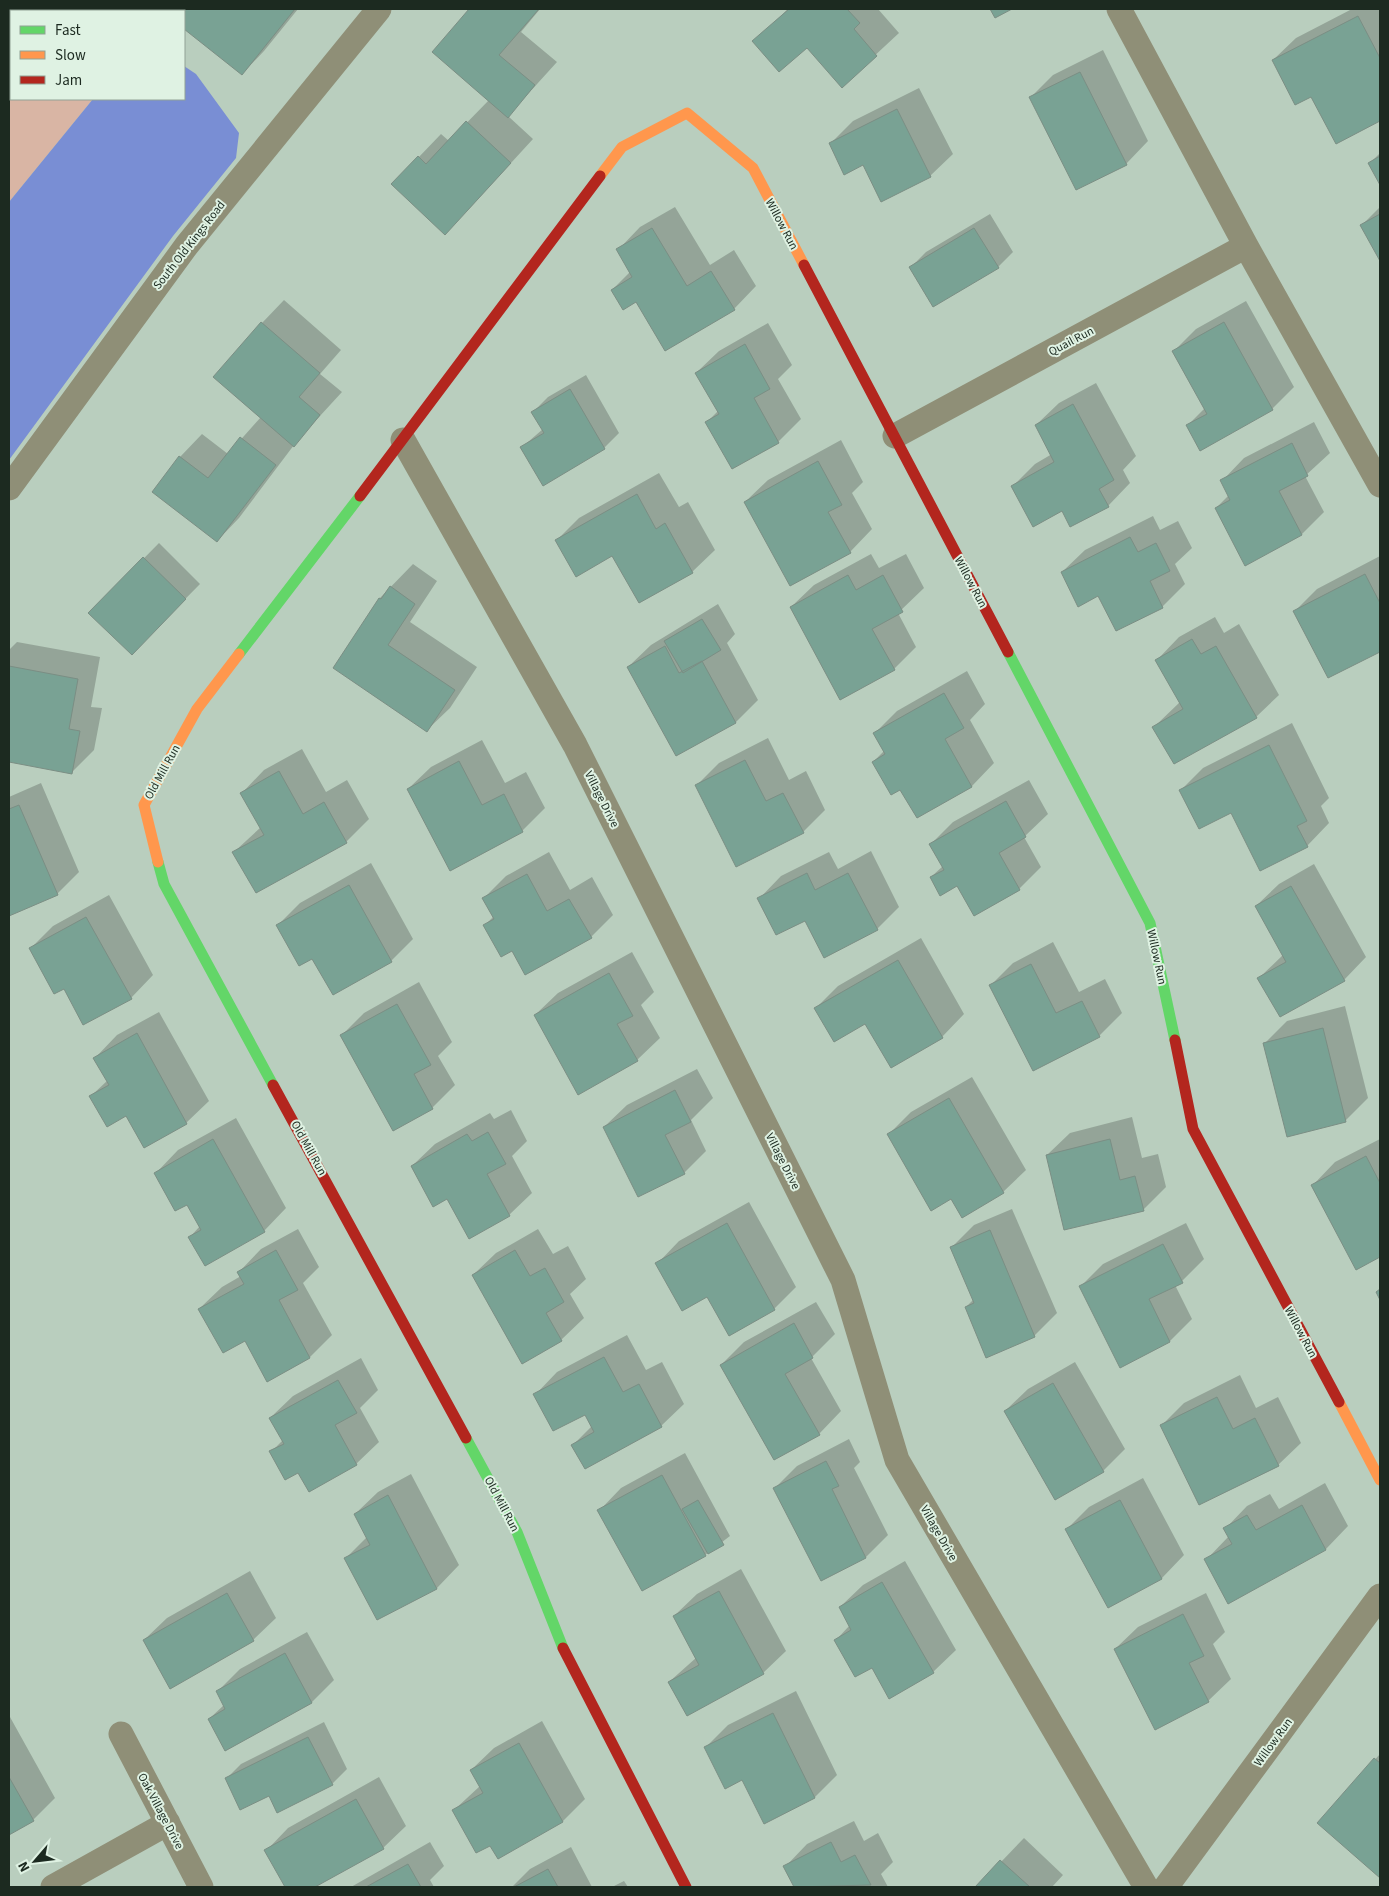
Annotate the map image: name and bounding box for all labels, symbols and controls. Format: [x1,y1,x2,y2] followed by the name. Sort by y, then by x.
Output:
[10,10,185,100] legend
[55,20,81,41] text: Fast
[55,45,86,66] text: Slow
[55,70,82,91] text: Jam
[761,196,802,253] street label: Willow Run
[149,197,229,293] street label: South Old Kings Road
[1046,322,1097,360] street label: Quail Run
[950,554,991,611] street label: Willow Run
[140,742,184,803] street label: Old Mill Run
[580,768,623,831] street label: Village Drive
[1142,928,1171,986] street label: Willow Run
[287,1118,331,1179] street label: Old Mill Run
[761,1130,804,1193] street label: Village Drive
[1280,1304,1321,1361] street label: Willow Run
[480,1474,523,1535] street label: Old Mill Run
[916,1502,961,1564] street label: Village Drive
[1250,1715,1297,1770] street label: Willow Run
[133,1770,188,1852] street label: Oak Village Drive
[10,1836,60,1886] north arrow
[13,1858,35,1875] text: N

